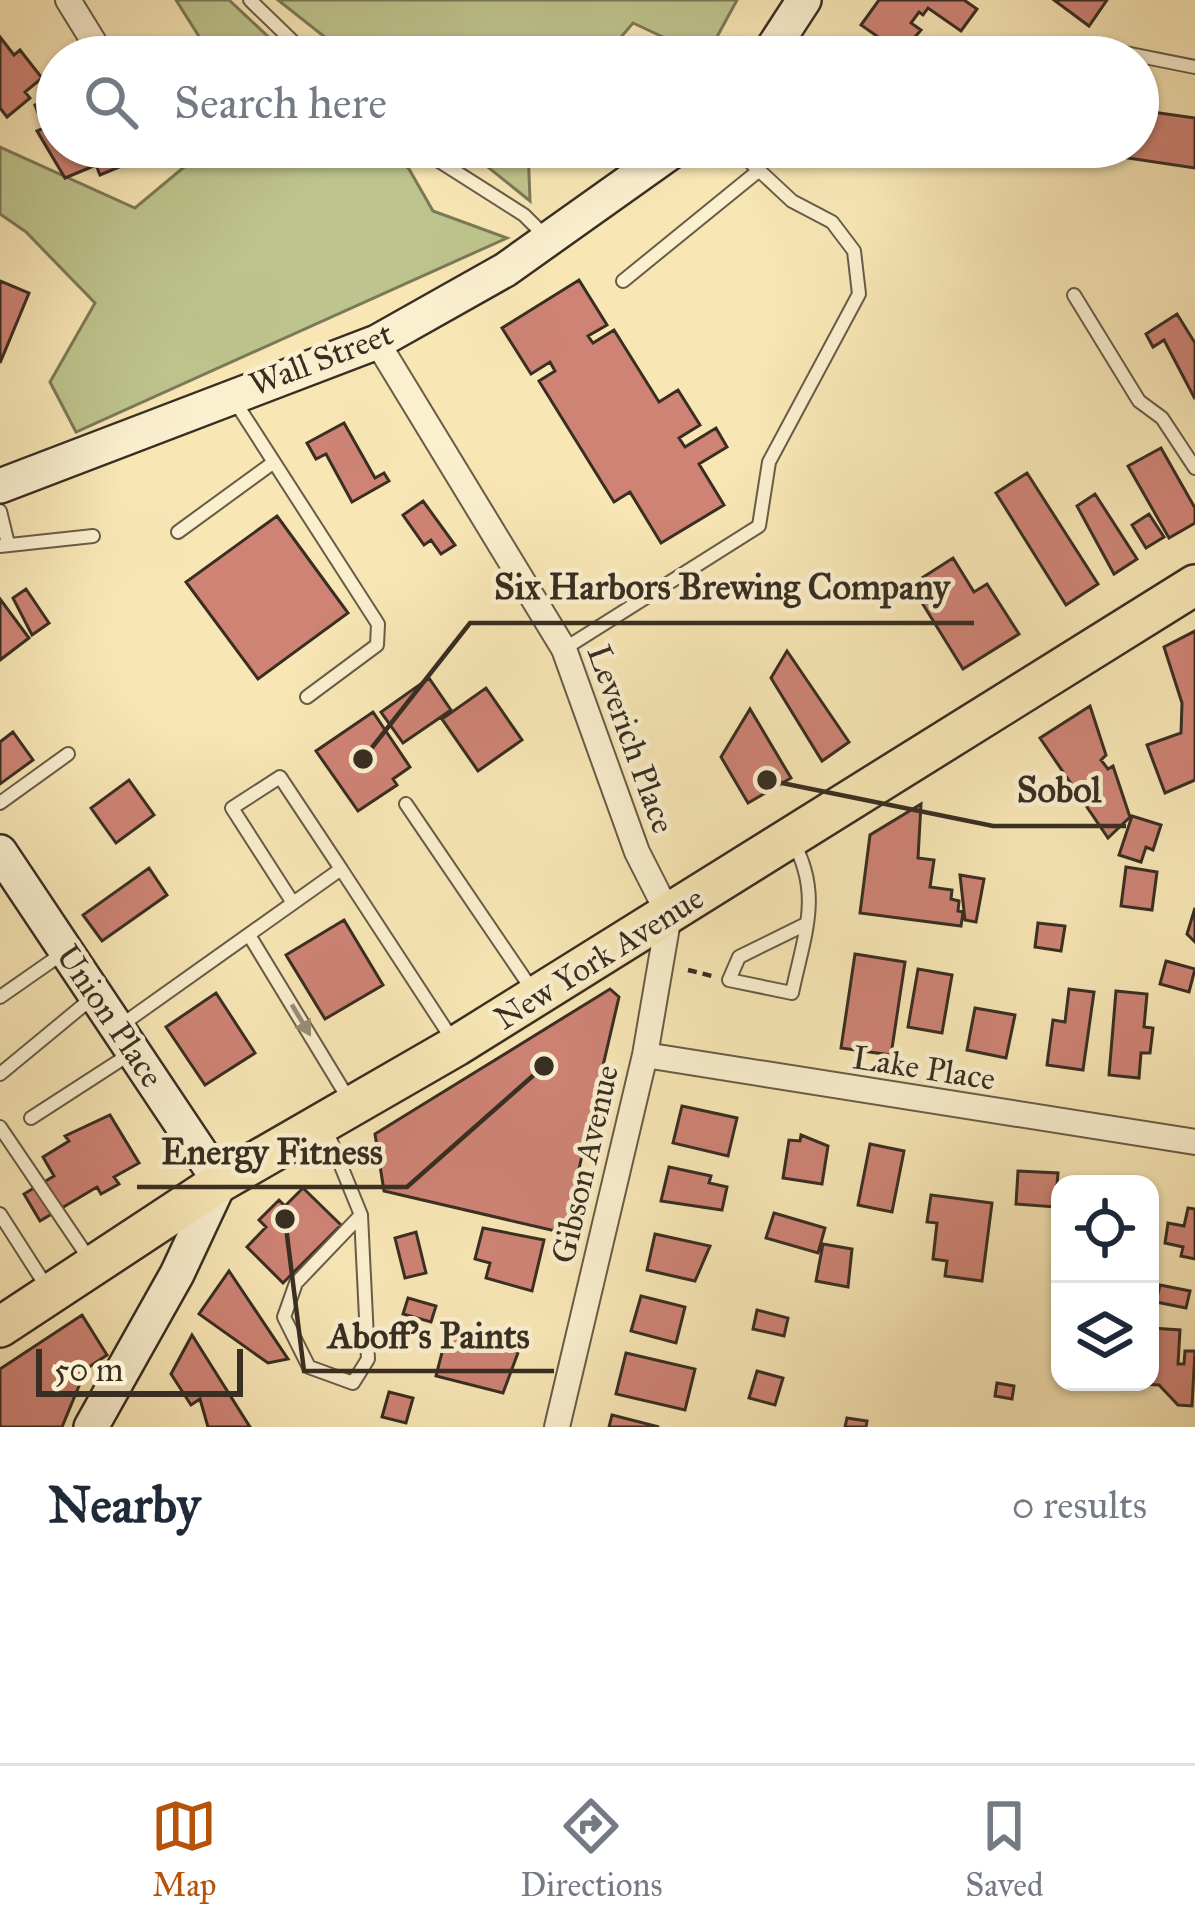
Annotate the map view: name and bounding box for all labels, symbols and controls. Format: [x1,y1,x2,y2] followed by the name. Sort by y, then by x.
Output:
[36,36,1159,168] search box
[78,69,144,135] icon: search
[174,75,387,130] text: Search here
[244,313,399,405] street label: Wall Street
[470,551,974,623] callout: Six Harbors Brewing Company
[494,565,951,609] text: Six Harbors Brewing Company
[578,639,684,839] street label: Leverich Place
[993,754,1126,826] callout: Sobol
[1017,768,1103,812] text: Sobol
[487,878,711,1038] street label: New York Avenue
[48,937,172,1095] street label: Union Place
[289,1003,310,1037] one-way arrow
[850,1037,998,1099] street label: Lake Place
[543,1061,627,1267] street label: Gibson Avenue
[137,1115,407,1187] callout: Energy Fitness
[161,1130,383,1174] text: Energy Fitness
[1051,1175,1159,1391] map controls
[1051,1175,1159,1283] button: locate
[1051,1283,1159,1391] button: layers
[304,1299,554,1371] callout: Aboff's Paints
[326,1314,530,1358] text: Aboff's Paints
[36,1343,243,1396] scale bar
[54,1350,123,1390] text: 50 m
[48,1474,200,1536] text: Nearby
[1012,1481,1147,1529] text: 0 results
[151,1793,217,1905] tab: Map
[520,1793,662,1905] tab: Directions
[965,1793,1044,1905] tab: Saved

